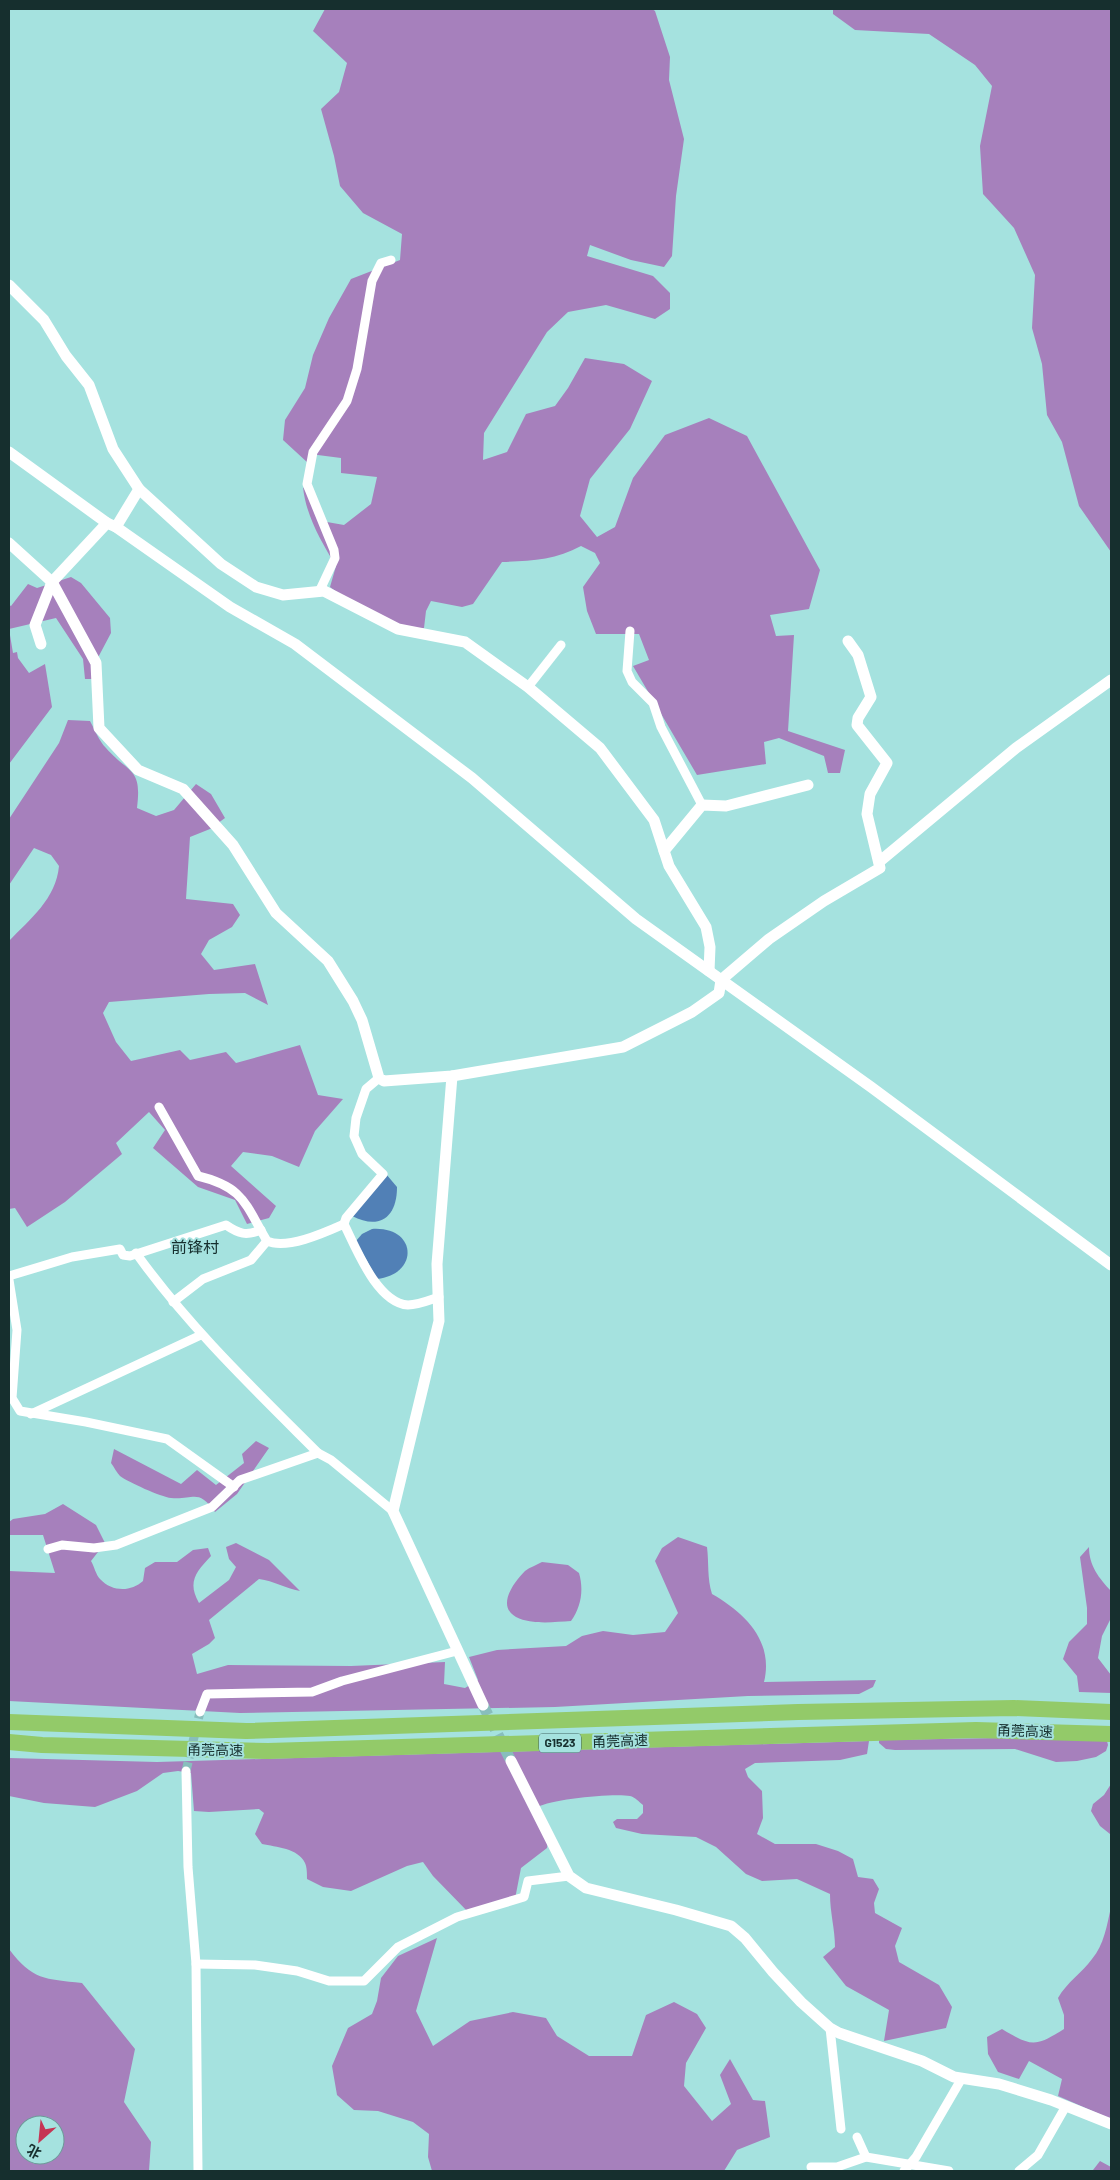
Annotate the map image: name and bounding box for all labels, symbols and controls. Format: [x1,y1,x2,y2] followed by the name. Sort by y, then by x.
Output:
[171,1237,219,1256] district label: 前锋村
[997,1721,1053,1740] street label: 甬莞高速
[592,1731,648,1750] street label: 甬莞高速
[539,1734,581,1752] road number: G1523
[187,1741,243,1758] street label: 甬莞高速
[15,2115,65,2165] north arrow
[24,2141,44,2163] text: 北

